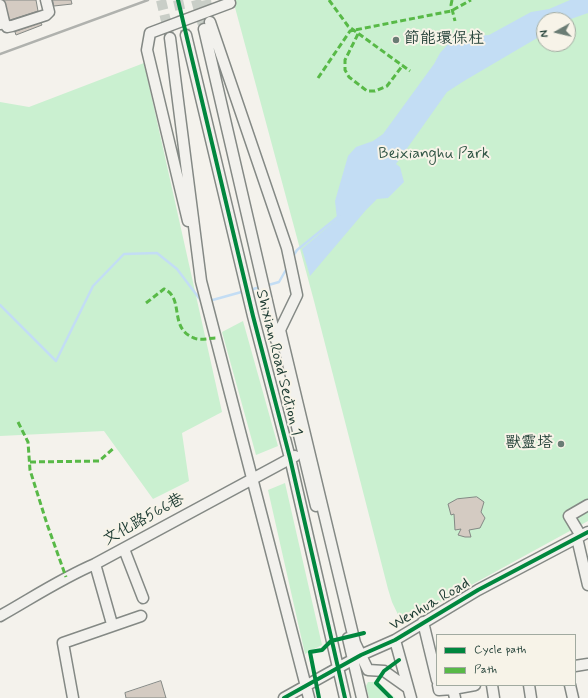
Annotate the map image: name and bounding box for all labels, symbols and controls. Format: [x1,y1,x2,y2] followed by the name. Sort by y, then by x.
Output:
[536,12,576,52] north arrow
[538,29,553,38] text: N
[404,30,484,50] place label: 節能環保柱
[391,35,401,45] marker: 節能環保柱
[378,145,490,165] park label: Beixianghu Park
[251,288,305,438] street label: Shixian Road Section 1
[505,434,553,454] place label: 獸靈塔
[556,439,566,449] marker: 獸靈塔
[100,490,188,550] street label: 文化路566巷
[386,574,474,636] street label: Wenhua Road
[436,634,576,686] legend
[474,642,526,658] text: Cycle path
[474,662,497,678] text: Path

